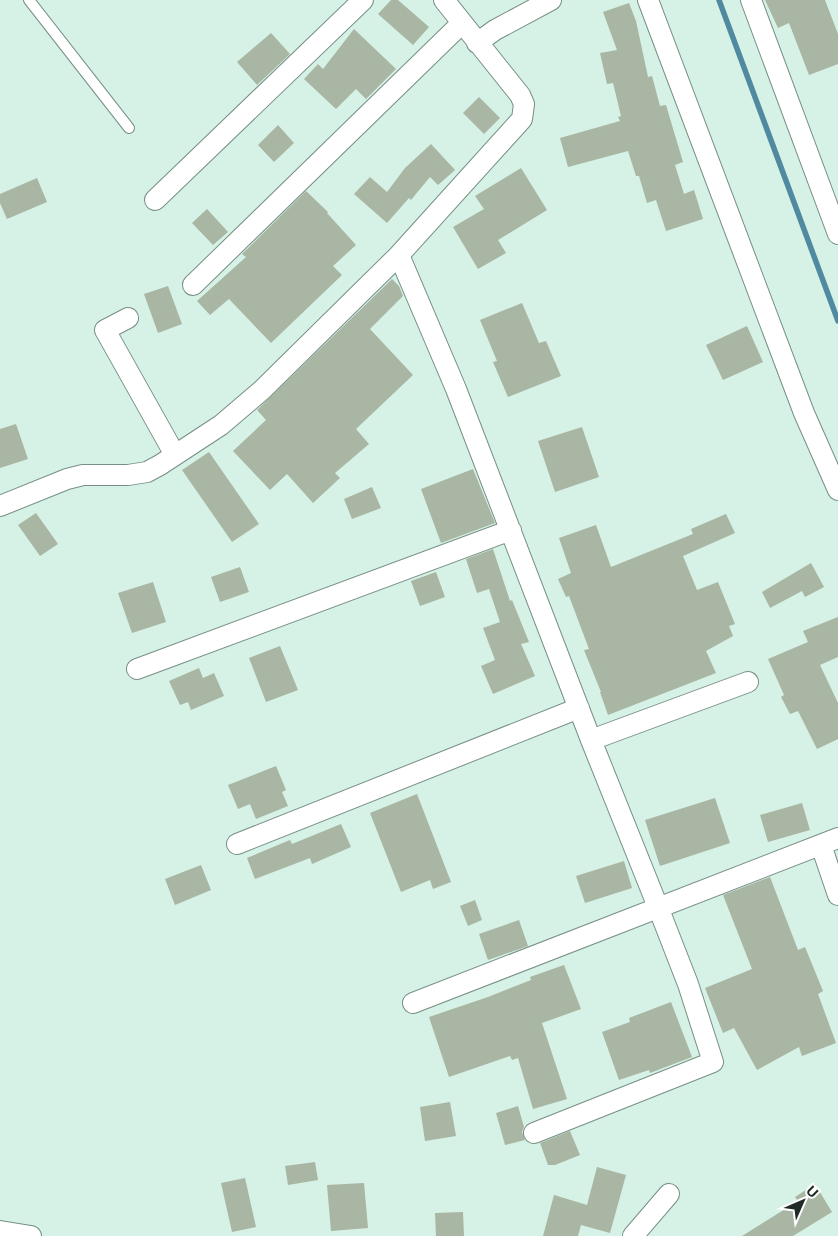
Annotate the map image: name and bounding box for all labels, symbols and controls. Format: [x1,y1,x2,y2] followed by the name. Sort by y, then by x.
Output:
[778,1176,828,1226] north arrow
[802,1181,823,1202] text: U

